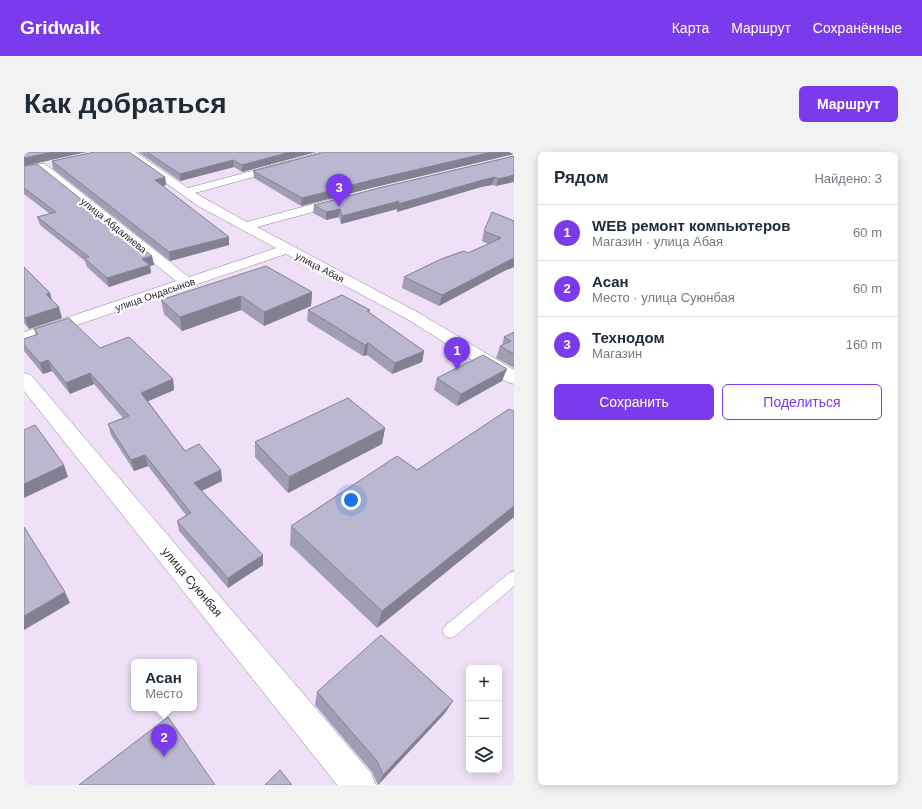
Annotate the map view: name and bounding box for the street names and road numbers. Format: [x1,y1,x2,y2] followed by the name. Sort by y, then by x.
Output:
[79,196,149,256] street label: улица Абдалиева
[294,250,346,285] street label: улица Абая
[114,276,196,313] street label: улица Ондасынов
[159,544,225,620] street label: улица Суюнбая

